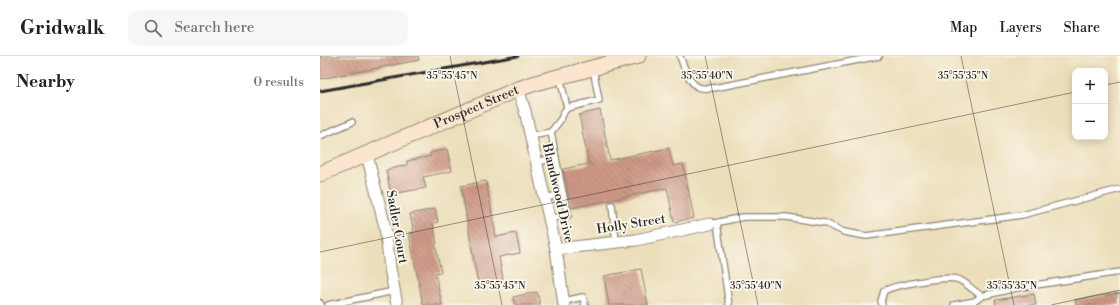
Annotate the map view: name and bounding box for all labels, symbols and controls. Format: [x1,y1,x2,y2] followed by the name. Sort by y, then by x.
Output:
[128,10,408,46] search box
[20,16,104,40] text: Gridwalk
[142,17,164,39] icon: search
[174,18,254,37] text: Search here
[950,19,977,37] text: Map
[999,19,1042,37] text: Layers
[1064,19,1100,37] text: Share
[1072,68,1108,140] map controls
[1072,68,1108,104] button: +
[427,70,478,82] text: 35°55'45"N
[681,70,734,82] text: 35°55'40"N
[938,70,989,82] text: 35°55'35"N
[16,71,75,93] text: Nearby
[253,74,304,90] text: 0 results
[431,82,521,132] street label: Prospect Street
[1072,104,1108,140] button: −
[539,141,577,245] street label: Blandwood Drive
[383,189,411,265] street label: Sadler Court
[595,211,667,237] street label: Holly Street
[475,280,526,292] text: 35°55'45"N
[730,280,783,292] text: 35°55'40"N
[987,280,1038,292] text: 35°55'35"N

